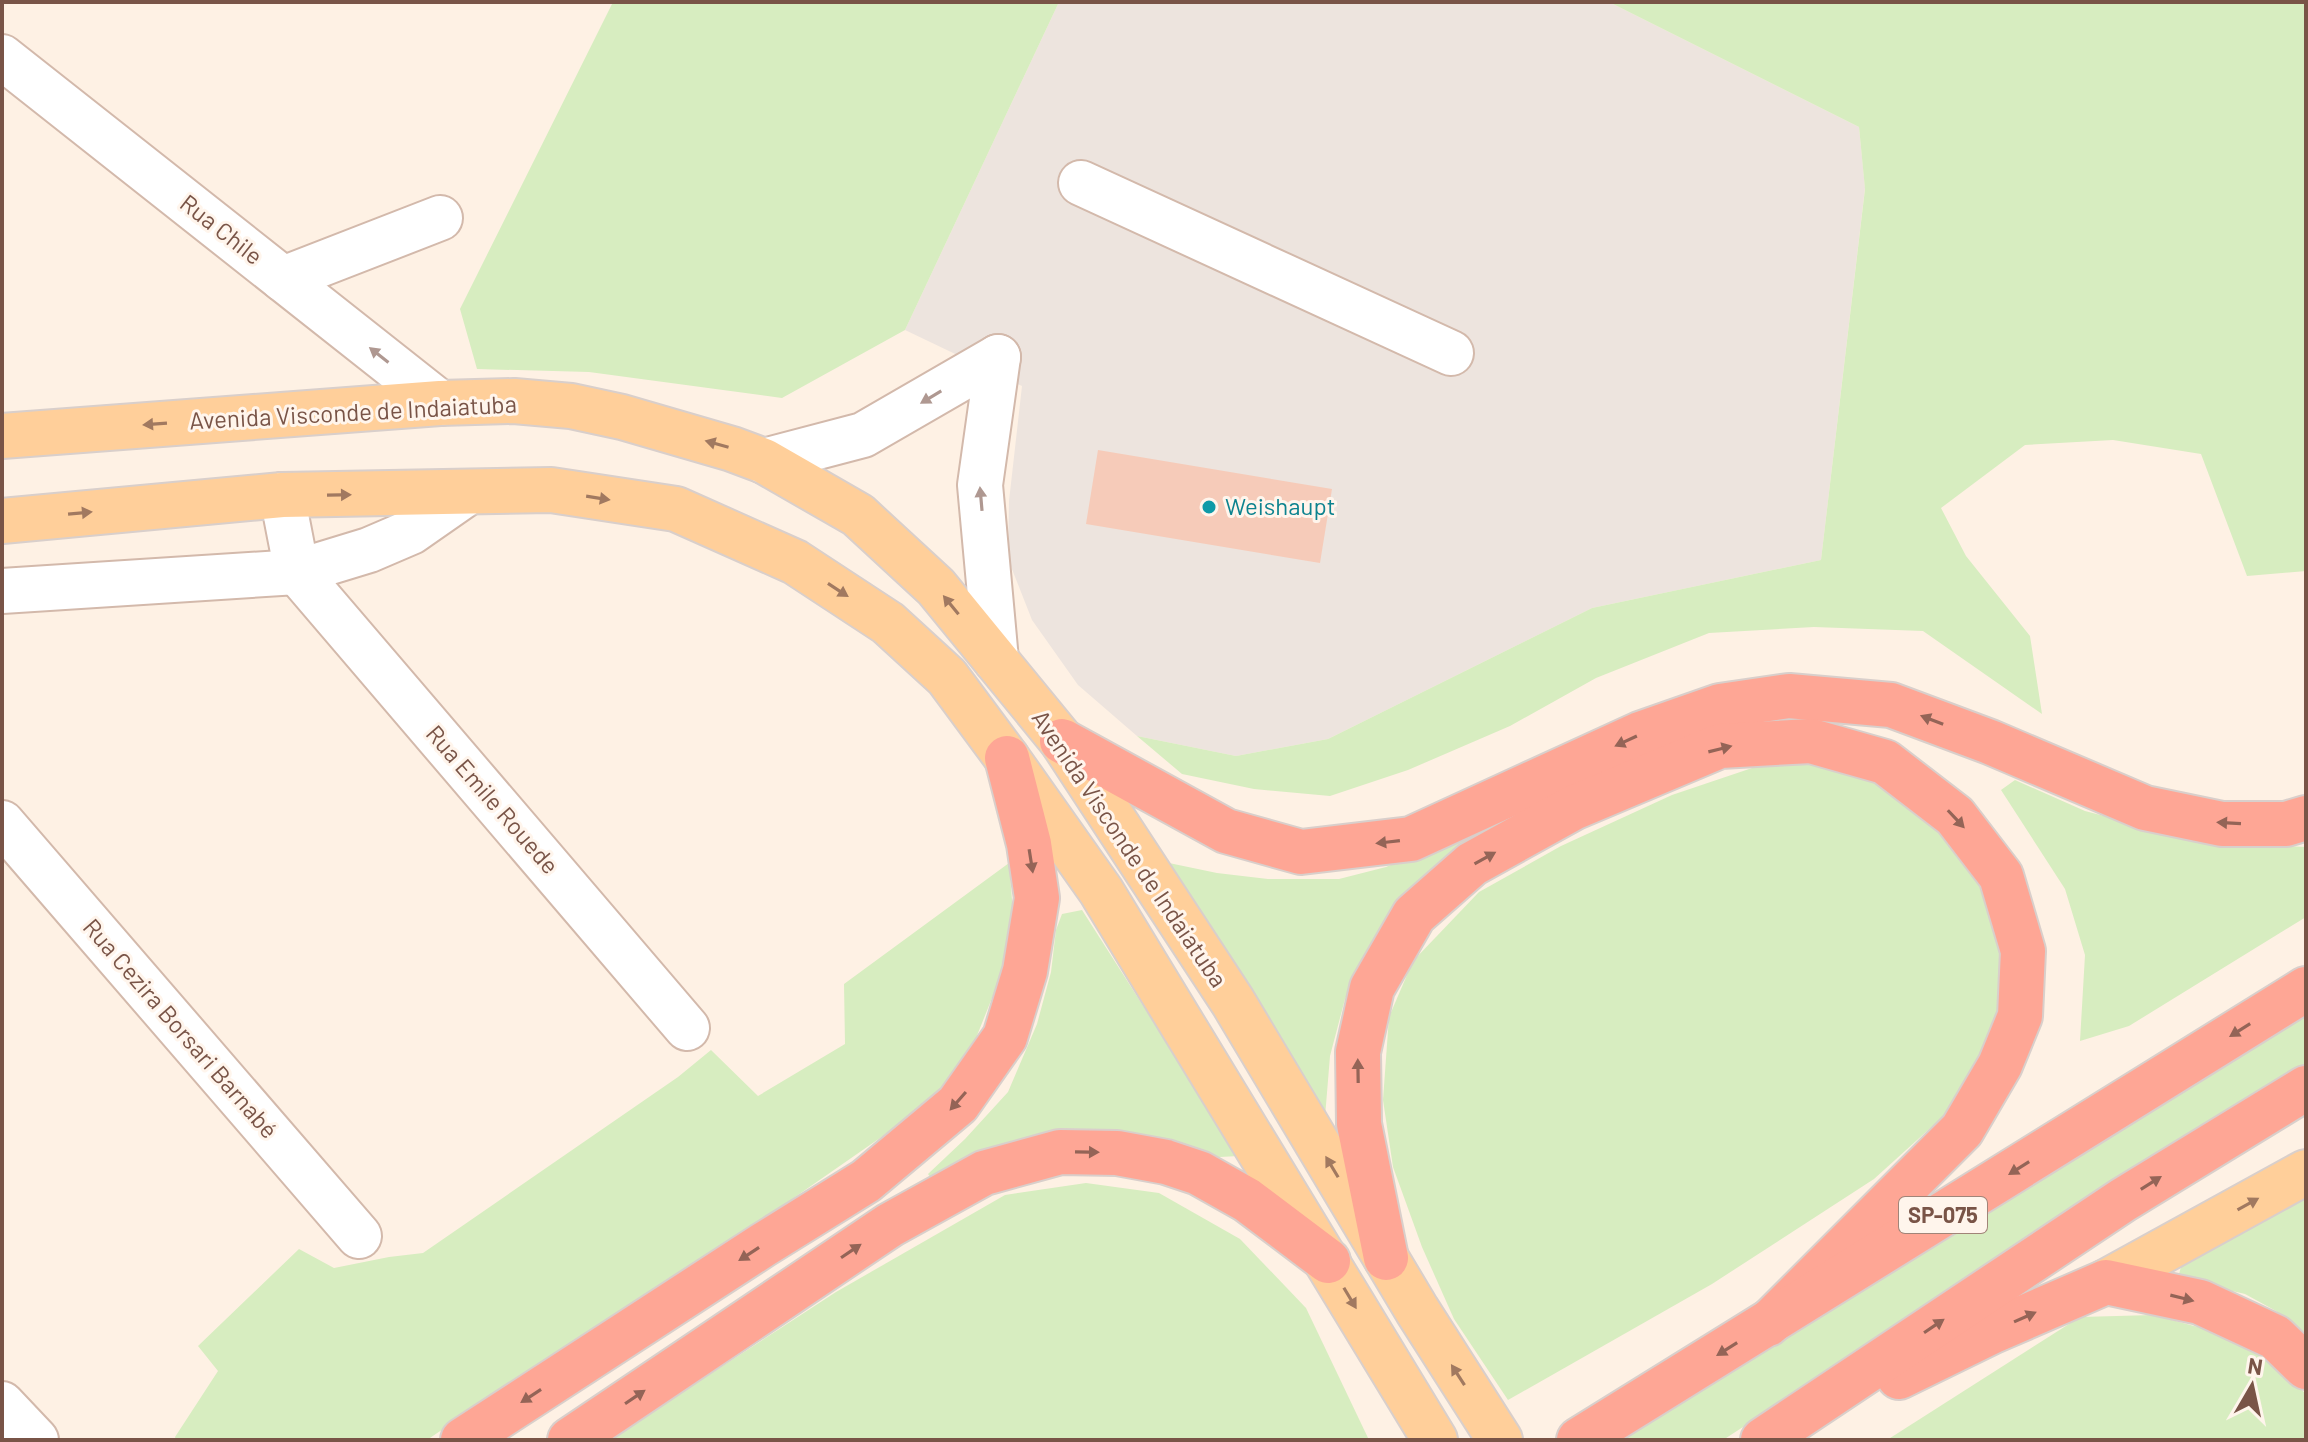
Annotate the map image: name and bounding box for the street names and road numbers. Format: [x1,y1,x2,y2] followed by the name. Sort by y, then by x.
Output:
[175,188,269,270] street label: Rua Chile
[188,388,517,435] street label: Avenida Visconde de Indaiatuba
[1027,704,1234,992] street label: Avenida Visconde de Indaiatuba
[421,719,566,879] street label: Rua Emile Rouede
[78,912,284,1144] street label: Rua Cezira Borsari Barnabé
[1899,1197,1987,1233] road number: SP-075

